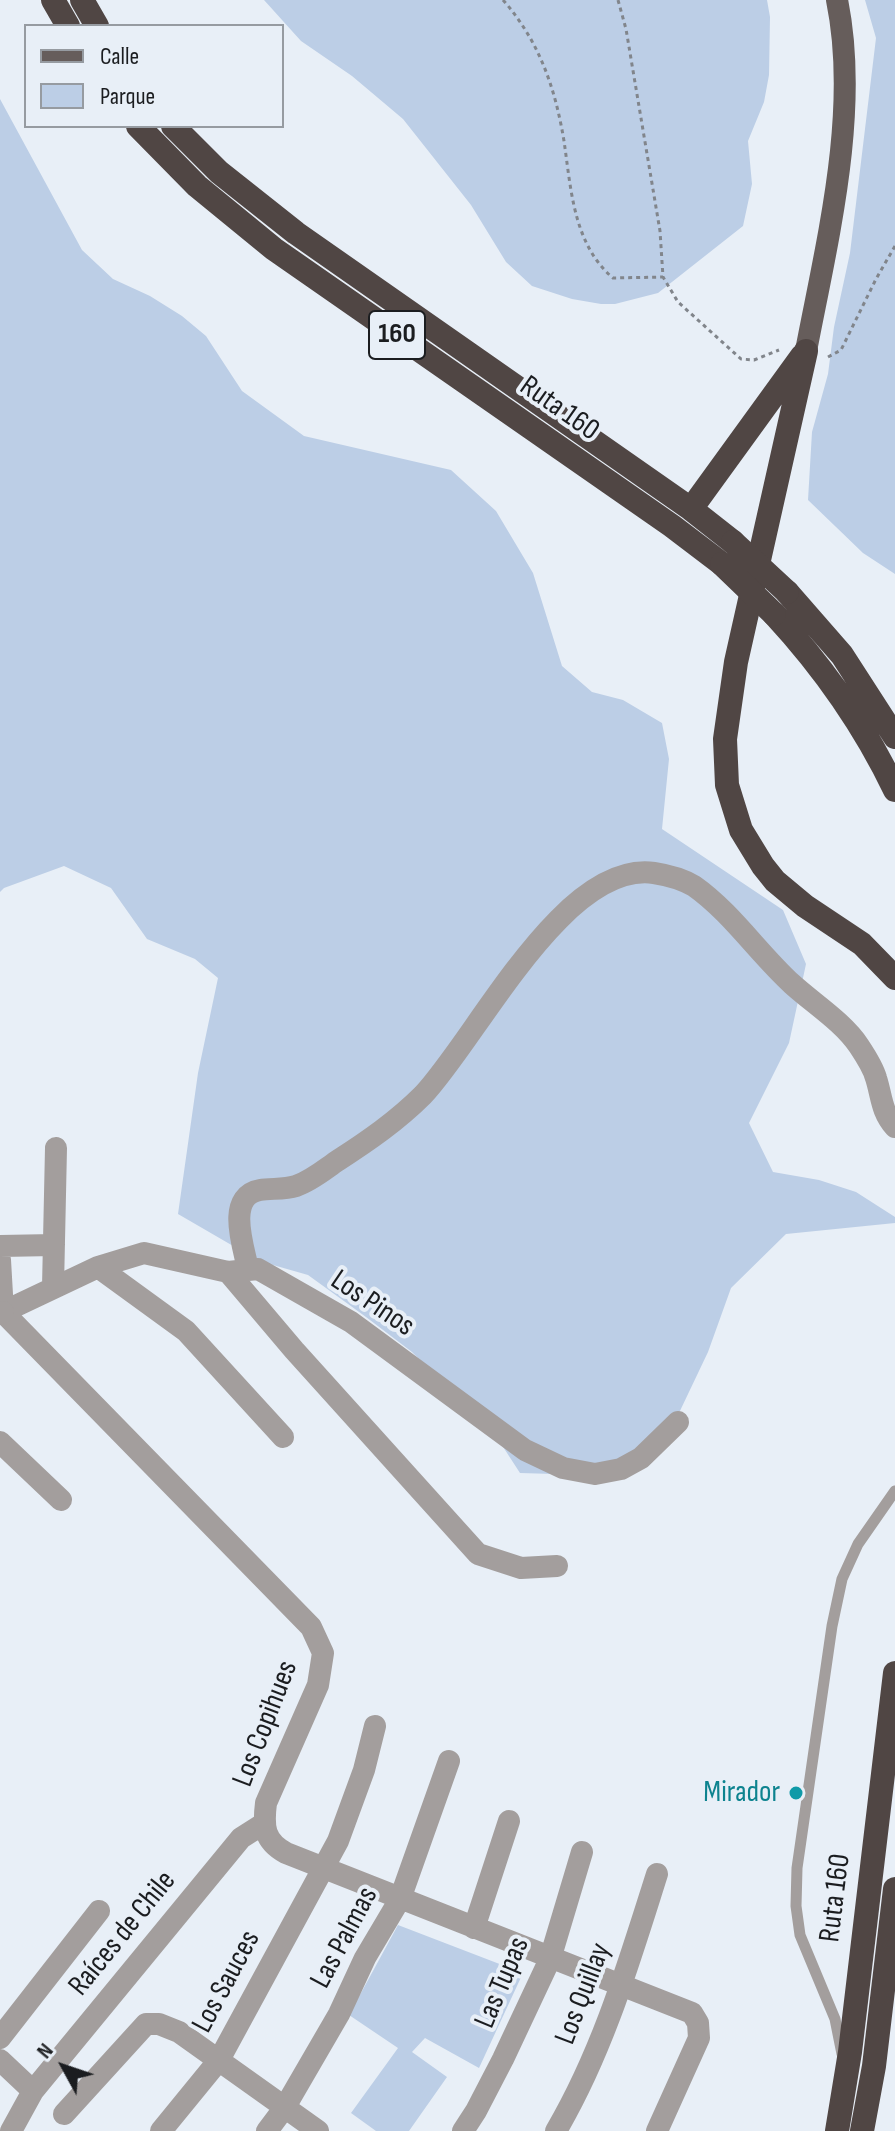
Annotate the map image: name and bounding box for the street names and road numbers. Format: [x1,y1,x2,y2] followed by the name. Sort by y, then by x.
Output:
[369,311,425,359] road number: 160
[512,369,606,449] street label: Ruta 160
[323,1263,421,1345] street label: Los Pinos
[226,1656,306,1792] street label: Los Copihues
[813,1852,859,1944] street label: Ruta 160
[62,1864,184,2004] street label: Raíces de Chile
[303,1881,387,1995] street label: Las Palmas
[185,1925,269,2039] street label: Los Sauces
[468,1932,538,2034] street label: Las Tupas
[548,1938,620,2050] street label: Los Quillay

